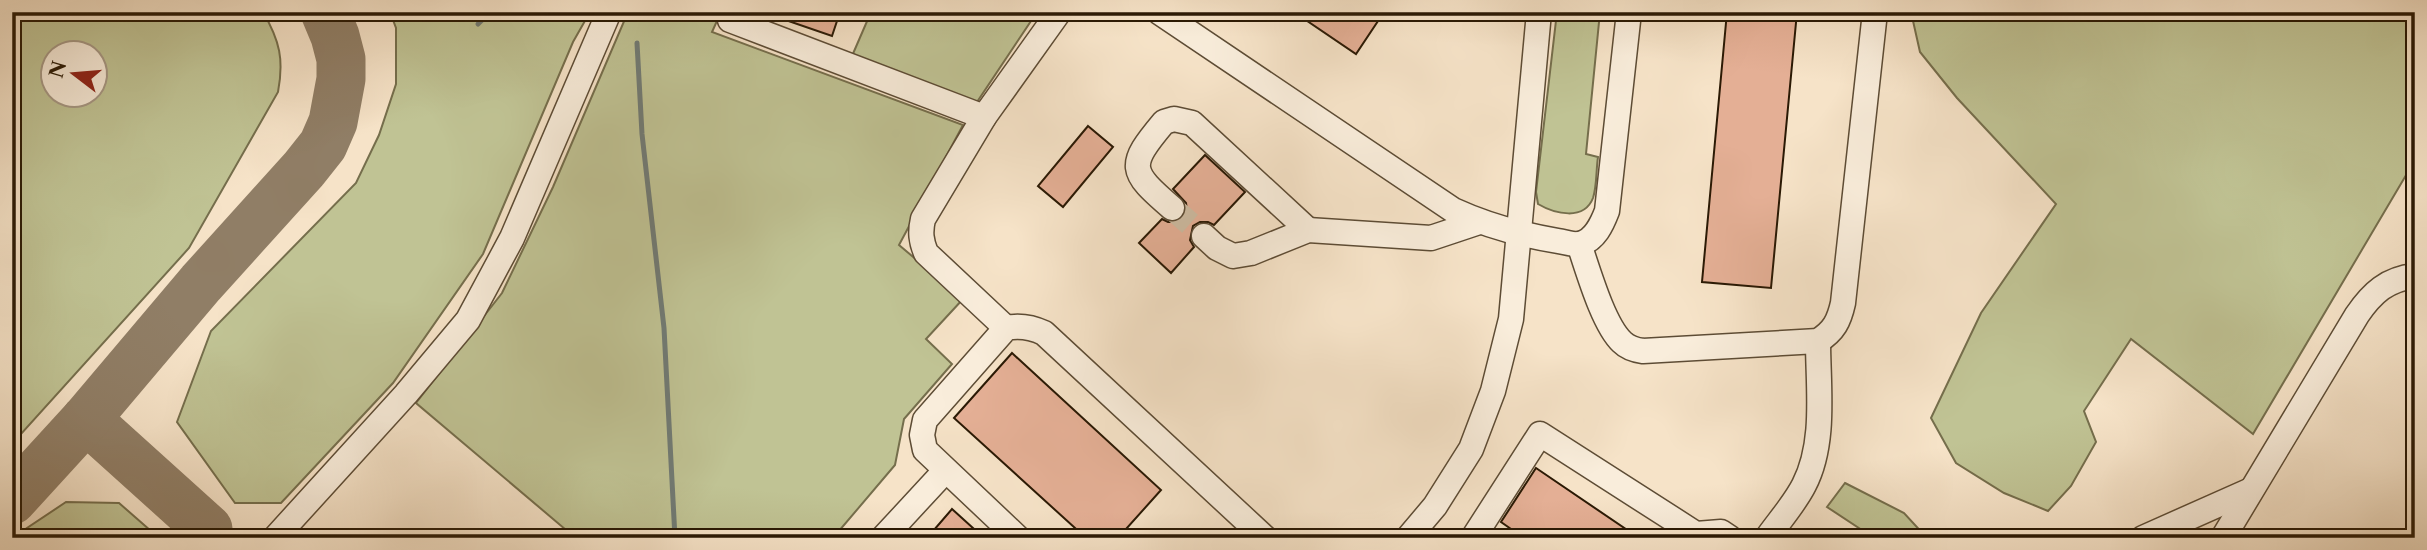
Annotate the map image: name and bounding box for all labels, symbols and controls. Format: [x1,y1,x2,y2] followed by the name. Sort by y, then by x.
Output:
[38,38,108,108] north arrow
[45,58,71,81] text: N

